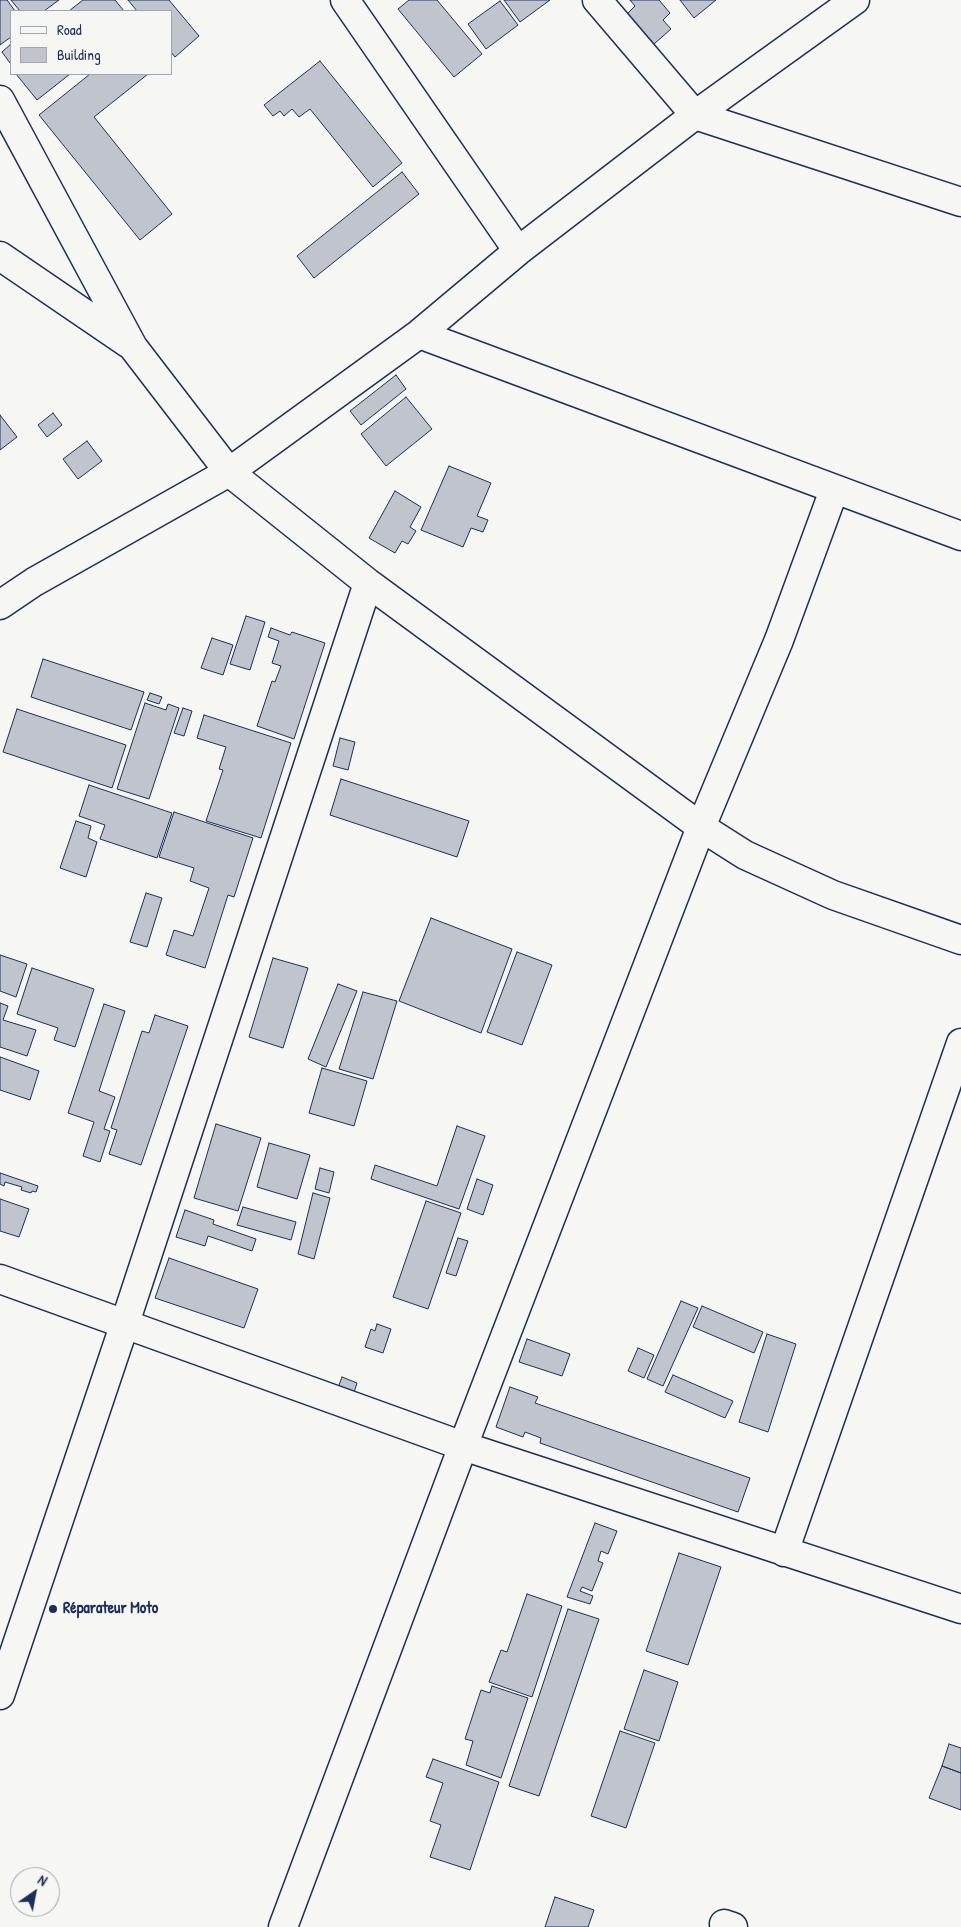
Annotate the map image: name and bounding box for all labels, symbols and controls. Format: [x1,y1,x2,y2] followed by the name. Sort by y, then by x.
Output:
[10,10,172,75] legend
[57,19,82,40] text: Road
[57,44,101,65] text: Building
[63,1599,158,1619] place label: Réparateur Moto
[47,1603,59,1615] marker: Réparateur Moto
[10,1867,60,1917] north arrow
[35,1870,51,1890] text: N

